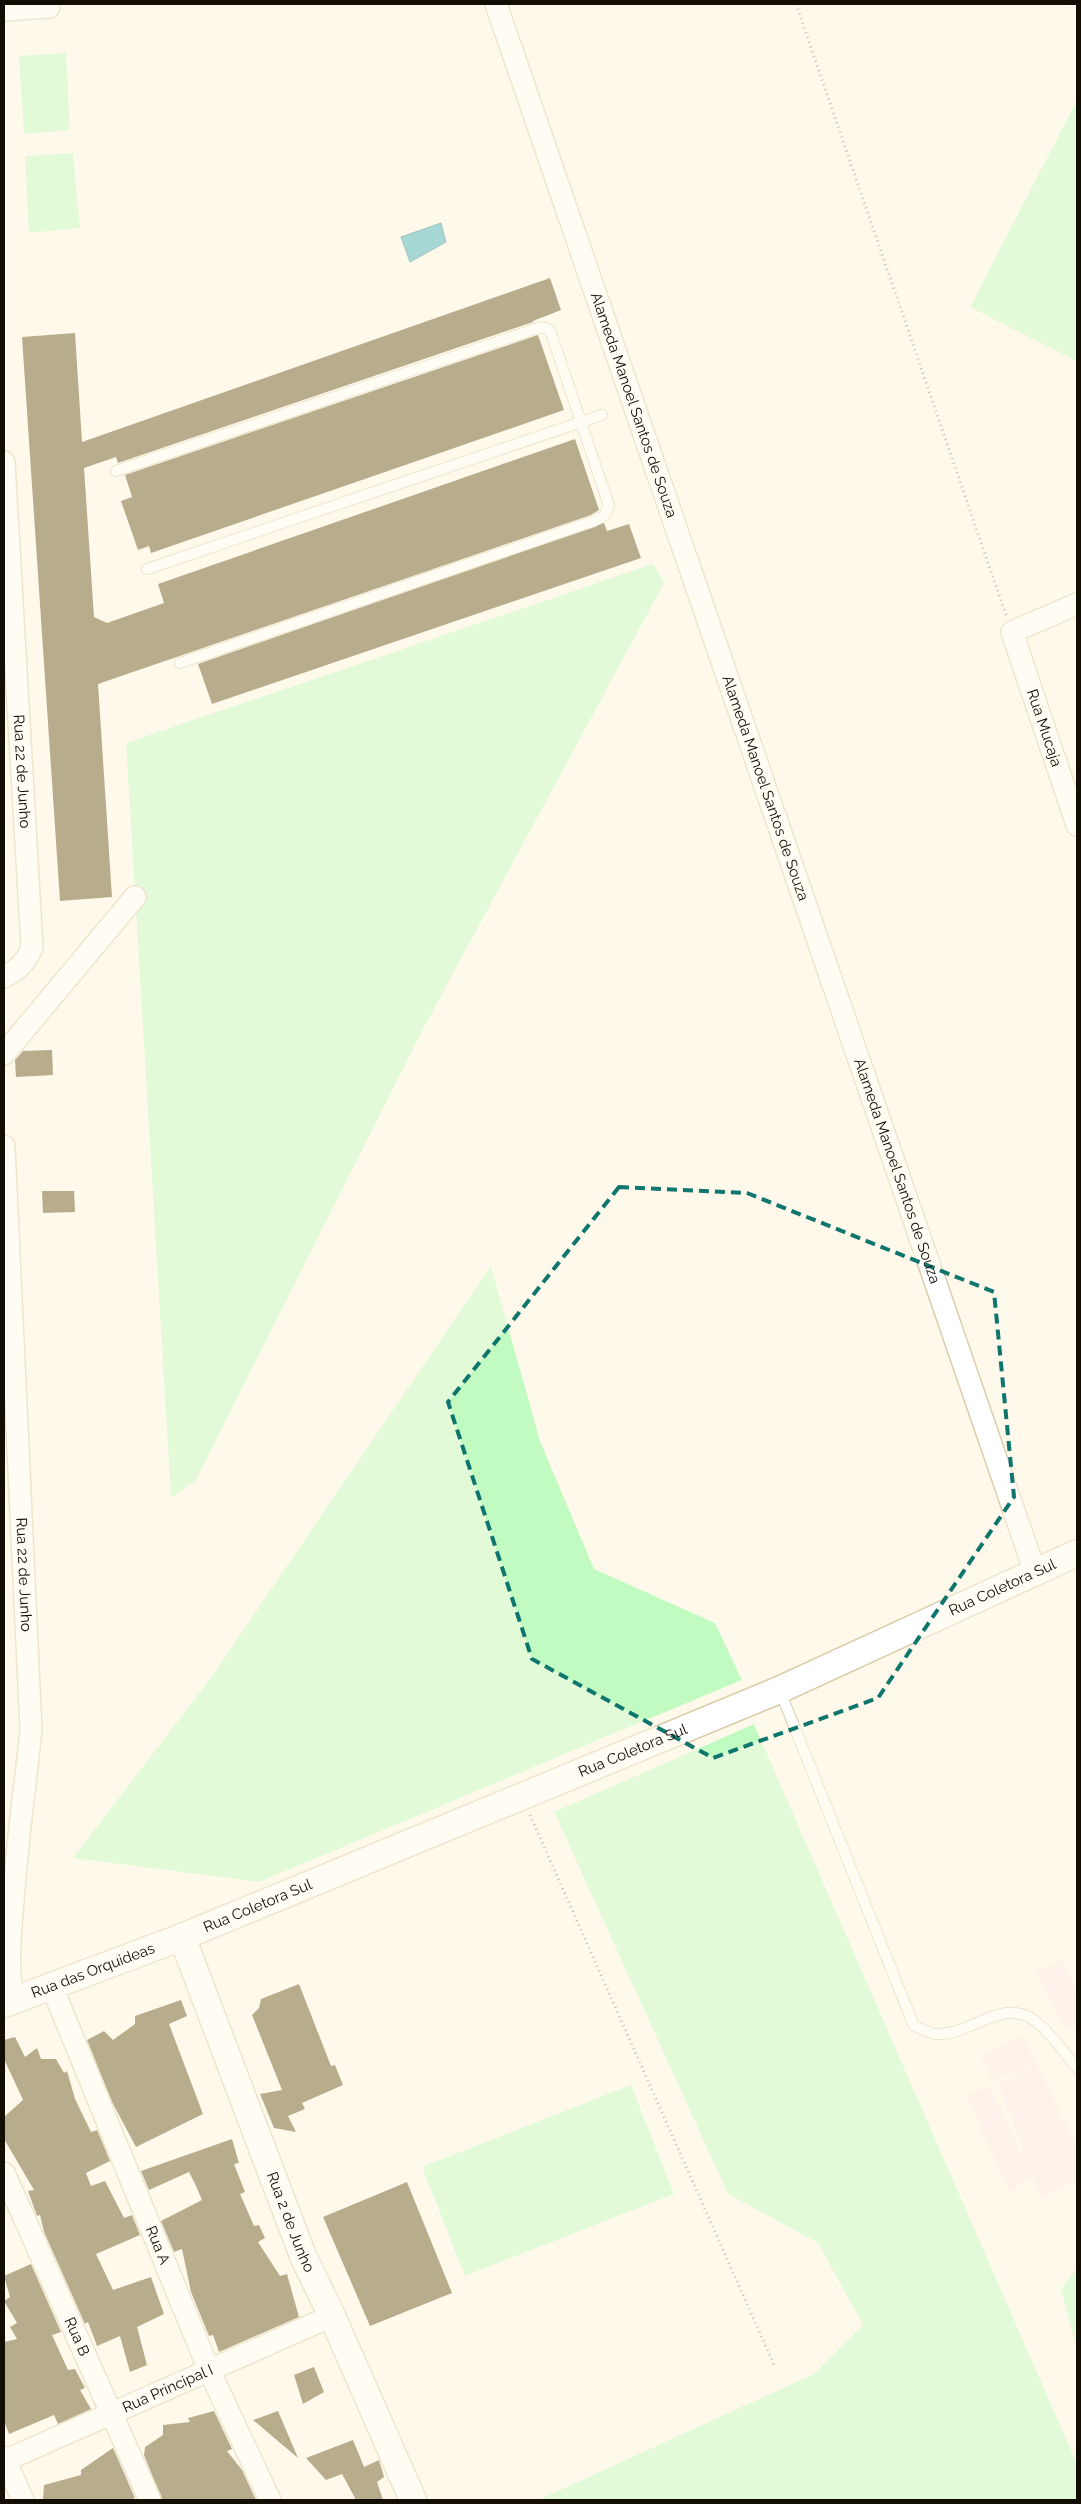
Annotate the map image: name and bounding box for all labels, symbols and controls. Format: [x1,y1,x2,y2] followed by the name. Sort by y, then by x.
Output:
[587,290,681,520] street label: Alameda Manoel Santos de Souza
[718,673,813,903] street label: Alameda Manoel Santos de Souza
[1023,687,1066,769] street label: Rua Mucaja
[10,714,34,829] street label: Rua 22 de Junho
[850,1056,944,1286] street label: Alameda Manoel Santos de Souza
[12,1517,35,1632] street label: Rua 22 de Junho
[946,1555,1060,1620] street label: Rua Coletora Sul
[576,1720,691,1781] street label: Rua Coletora Sul
[201,1875,315,1936] street label: Rua Coletora Sul
[29,1939,157,2002] street label: Rua das Orquideas
[263,2169,319,2275] street label: Rua 2 de Junho
[142,2223,174,2267] street label: Rua A
[60,2314,93,2359] street label: Rua B
[120,2361,216,2417] street label: Rua Principal I

